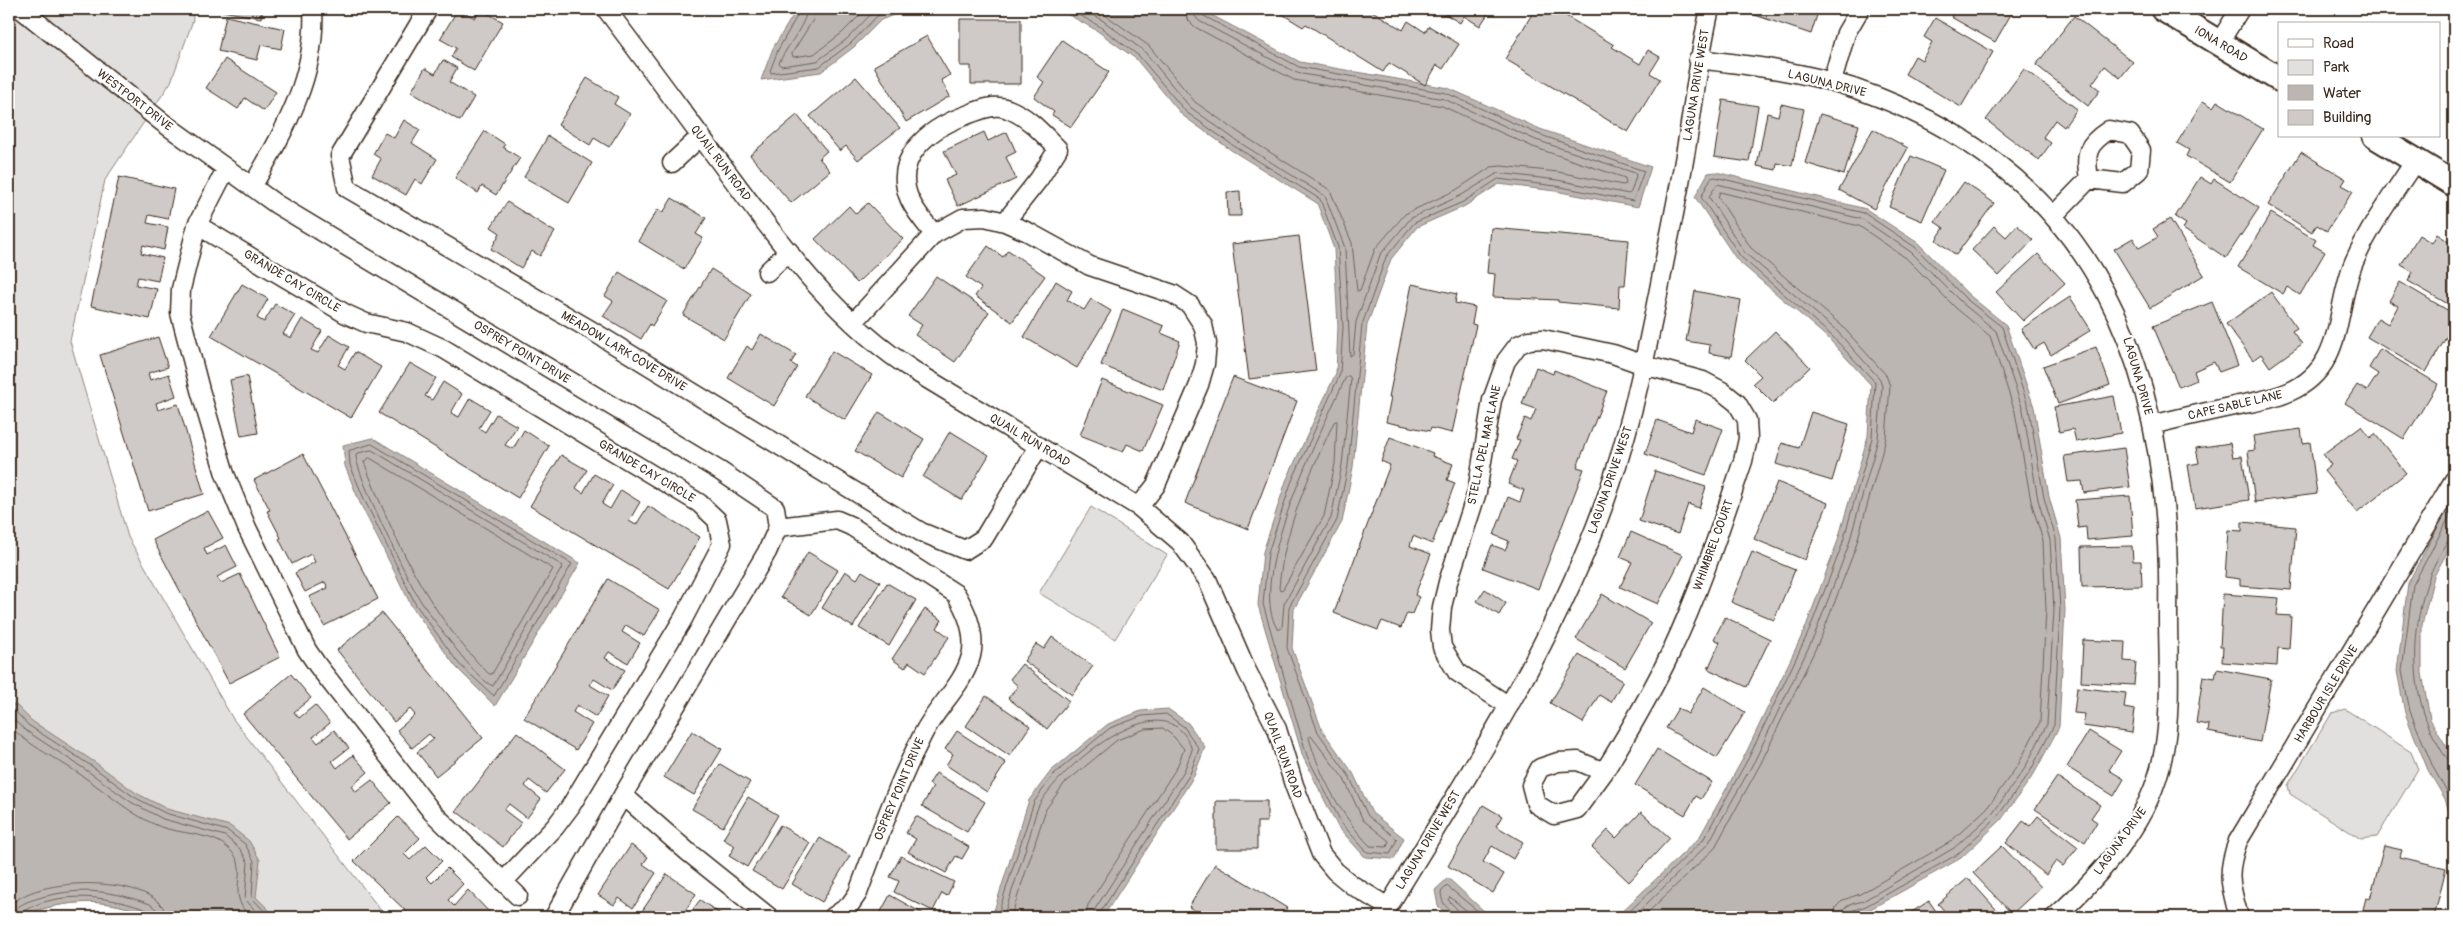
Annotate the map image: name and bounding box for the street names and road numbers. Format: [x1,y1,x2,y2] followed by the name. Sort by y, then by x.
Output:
[2191,23,2250,66] street label: IONA ROAD
[1680,28,1713,142] street label: LAGUNA DRIVE WEST
[94,66,176,135] street label: WESTPORT DRIVE
[1786,67,1868,100] street label: LAGUNA DRIVE
[687,122,754,205] street label: QUAIL RUN ROAD
[241,247,343,316] street label: GRANDE CAY CIRCLE
[558,308,689,395] street label: MEADOW LARK COVE DRIVE
[471,318,573,387] street label: OSPREY POINT DRIVE
[2119,335,2156,417] street label: LAGUNA DRIVE
[1464,384,1504,506] street label: STELLA DEL MAR LANE
[2186,387,2284,424] street label: CAPE SABLE LANE
[987,410,1073,471] street label: QUAIL RUN ROAD
[1585,424,1636,536] street label: LAGUNA DRIVE WEST
[596,437,698,506] street label: GRANDE CAY CIRCLE
[1690,498,1737,593] street label: WHIMBREL COURT
[2291,643,2362,746] street label: HARBOUR ISLE DRIVE
[1260,710,1305,801] street label: QUAIL RUN ROAD
[871,736,928,843] street label: OSPREY POINT DRIVE
[1393,788,1464,893] street label: LAGUNA DRIVE WEST
[2091,804,2150,878] street label: LAGUNA DRIVE

